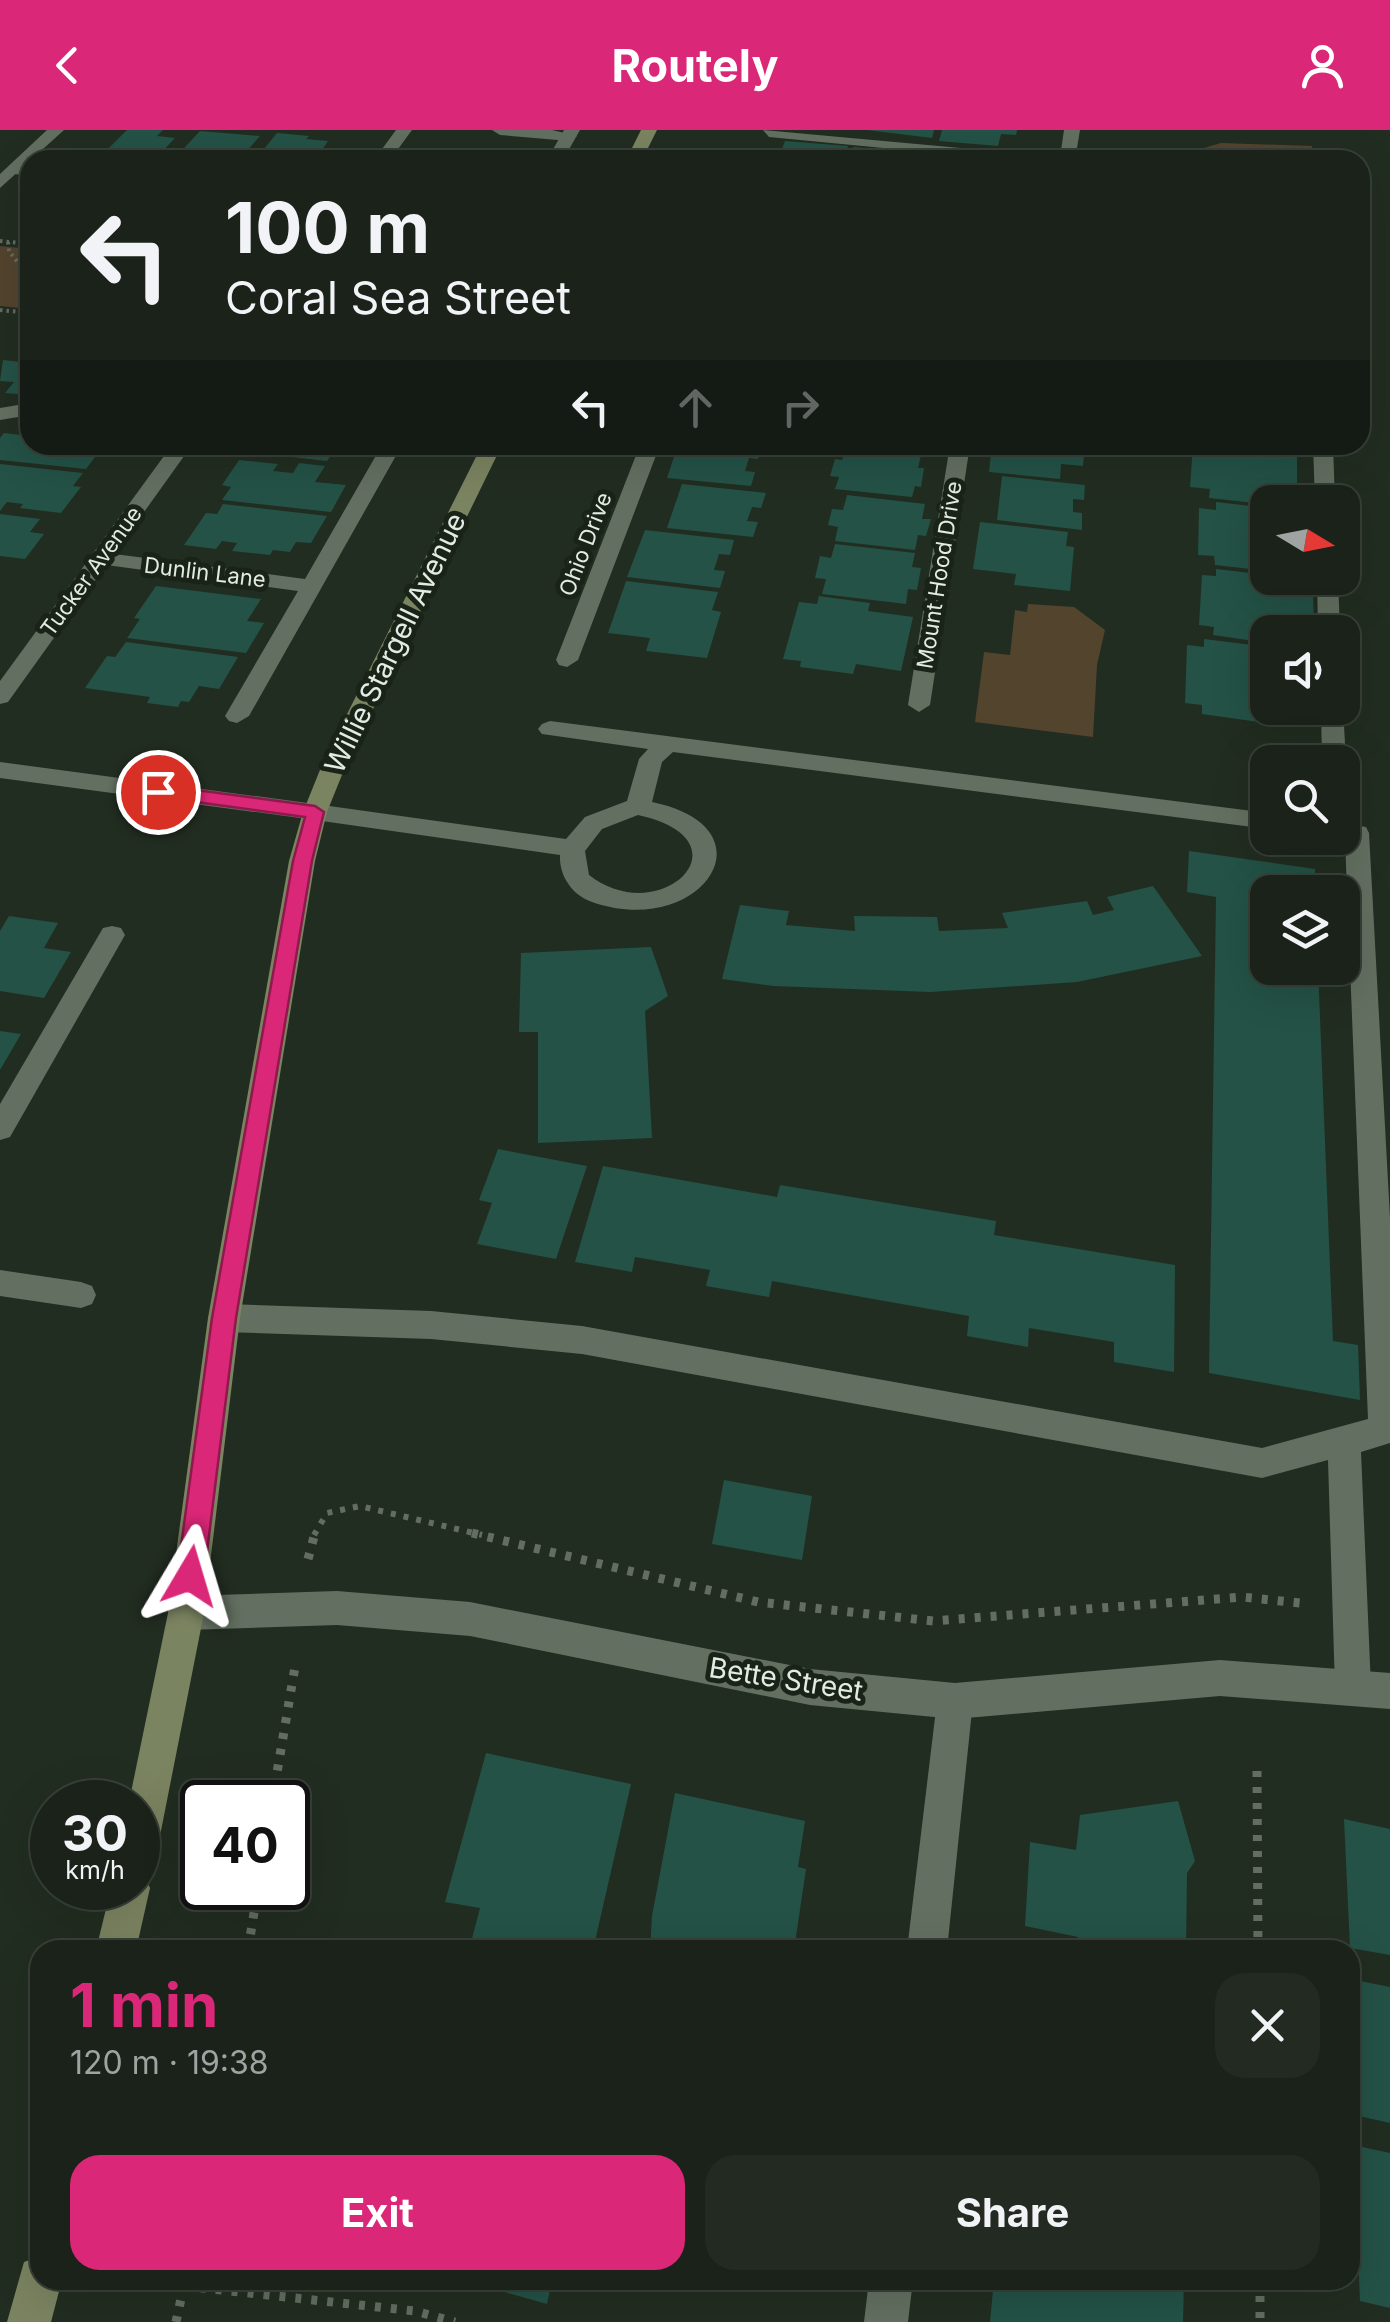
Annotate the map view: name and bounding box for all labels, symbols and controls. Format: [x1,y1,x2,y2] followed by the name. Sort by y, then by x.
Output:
[40,38,95,93] icon: back
[611,38,779,93] text: Routely
[1295,38,1350,93] icon: person
[225,185,430,270] text: 100 m
[60,190,190,320] icon: left
[225,270,571,325] text: Coral Sea Street
[563,380,618,435] icon: left
[668,380,723,435] icon: ahead
[773,380,828,435] icon: right
[911,479,967,671] street label: Mount Hood Drive
[1250,485,1360,595] north arrow
[1250,485,1360,985] map controls
[553,488,617,600] street label: Ohio Drive
[35,501,147,641] street label: Tucker Avenue
[317,507,473,779] street label: Willie Stargell Avenue
[143,552,267,592] street label: Dunlin Lane
[1250,615,1360,725] button: sound
[1250,745,1360,855] button: search
[116,750,201,835] pin
[131,765,186,820] icon: arrive
[1250,875,1360,985] button: layers
[138,1524,242,1628] position arrow
[707,1650,865,1708] street label: Bette Street
[180,1780,310,1910] speed limit sign: 40
[62,1803,128,1863] text: 30
[65,1855,125,1885] text: km/h
[70,1969,218,2041] text: 1 min
[1215,1973,1320,2078] button: close
[70,2043,269,2082] text: 120 m · 19:38
[70,2155,685,2270] button: Exit
[705,2155,1320,2270] button: Share

